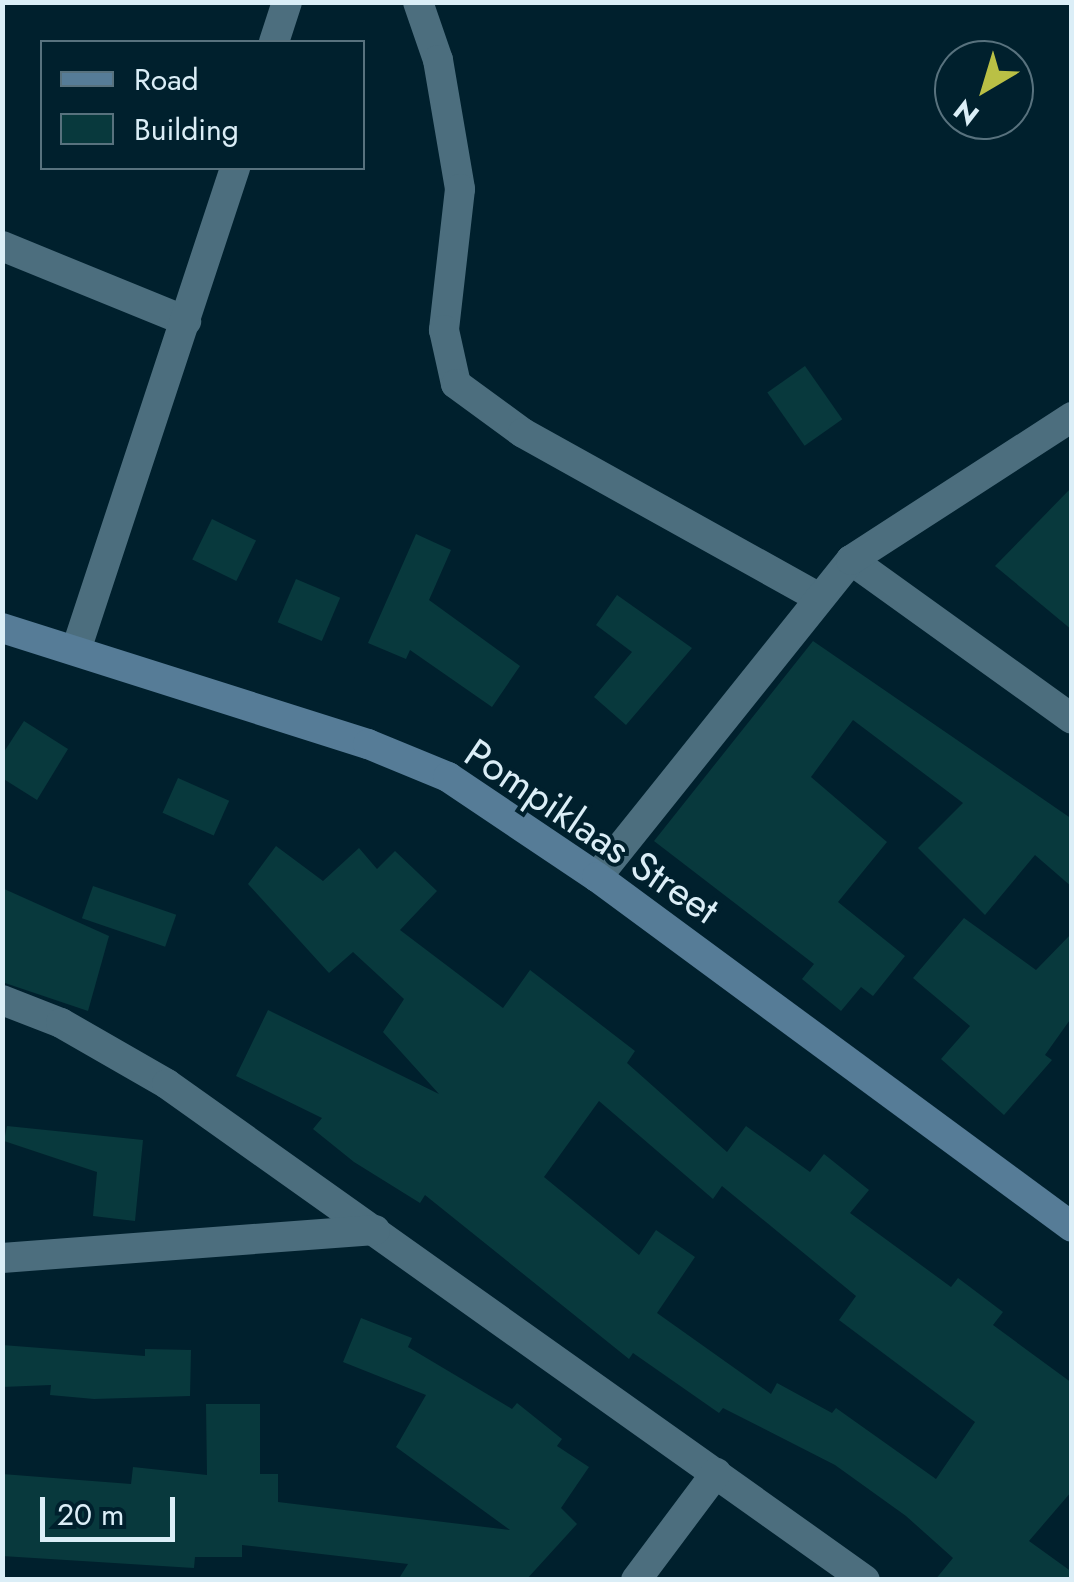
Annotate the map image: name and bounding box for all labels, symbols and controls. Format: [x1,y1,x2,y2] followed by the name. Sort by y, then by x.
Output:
[40,40,365,170] legend
[934,40,1034,140] north arrow
[134,58,199,101] text: Road
[945,89,988,135] text: N
[134,108,239,151] text: Building
[456,728,728,934] street label: Pompiklaas Street
[45,1477,180,1539] scale bar
[57,1493,124,1536] text: 20 m

